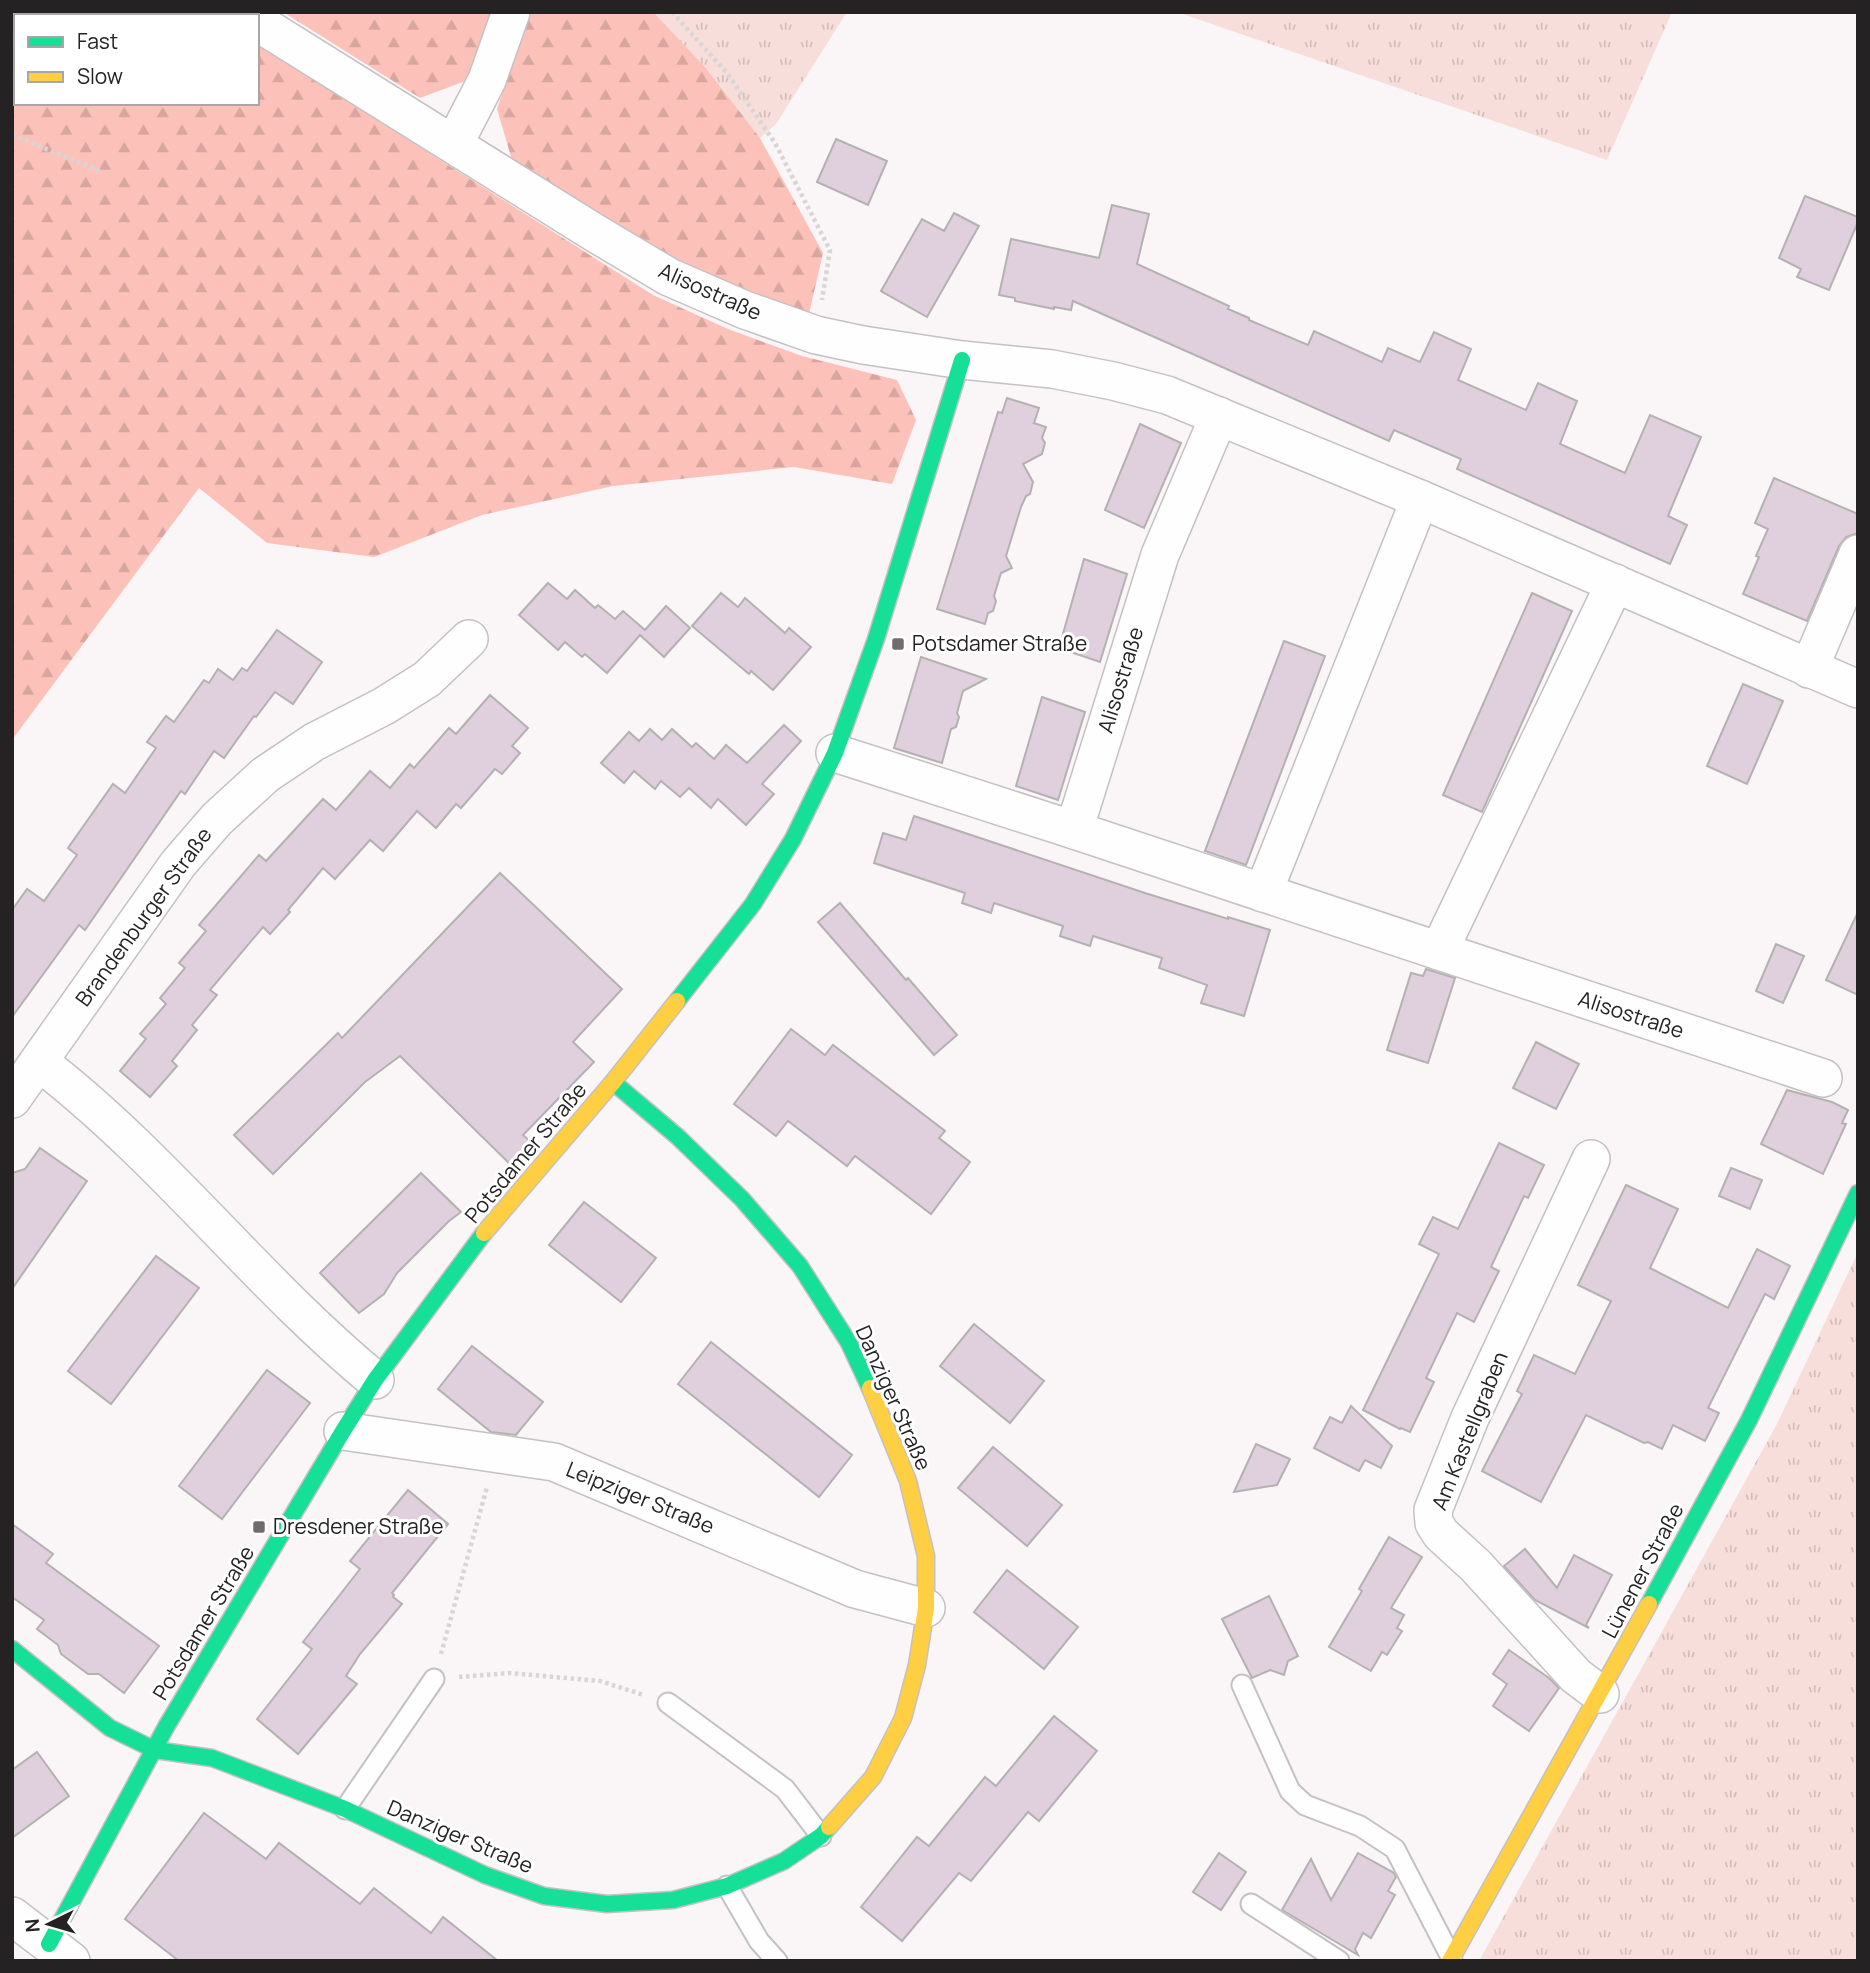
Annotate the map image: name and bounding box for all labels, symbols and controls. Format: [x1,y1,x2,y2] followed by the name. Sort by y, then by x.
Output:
[14,14,259,105] legend
[77,27,118,55] text: Fast
[77,62,123,90] text: Slow
[655,256,766,326] street label: Alisostraße
[1091,623,1149,736] street label: Alisostraße
[912,629,1087,657] place label: Potsdamer Straße
[890,636,906,652] marker: Potsdamer Straße
[69,821,218,1011] street label: Brandenburger Straße
[1575,984,1688,1044] street label: Alisostraße
[458,1076,592,1229] street label: Potsdamer Straße
[849,1321,938,1474] street label: Danziger Straße
[1425,1347,1514,1514] street label: Am Kastellgraben
[562,1455,719,1540] street label: Leipziger Straße
[1595,1498,1689,1643] street label: Lünener Straße
[273,1512,444,1540] place label: Dresdener Straße
[251,1519,267,1535] marker: Dresdener Straße
[146,1540,260,1705] street label: Potsdamer Straße
[383,1793,538,1879] street label: Danziger Straße
[14,1889,84,1959] north arrow
[19,1918,46,1933] text: N

